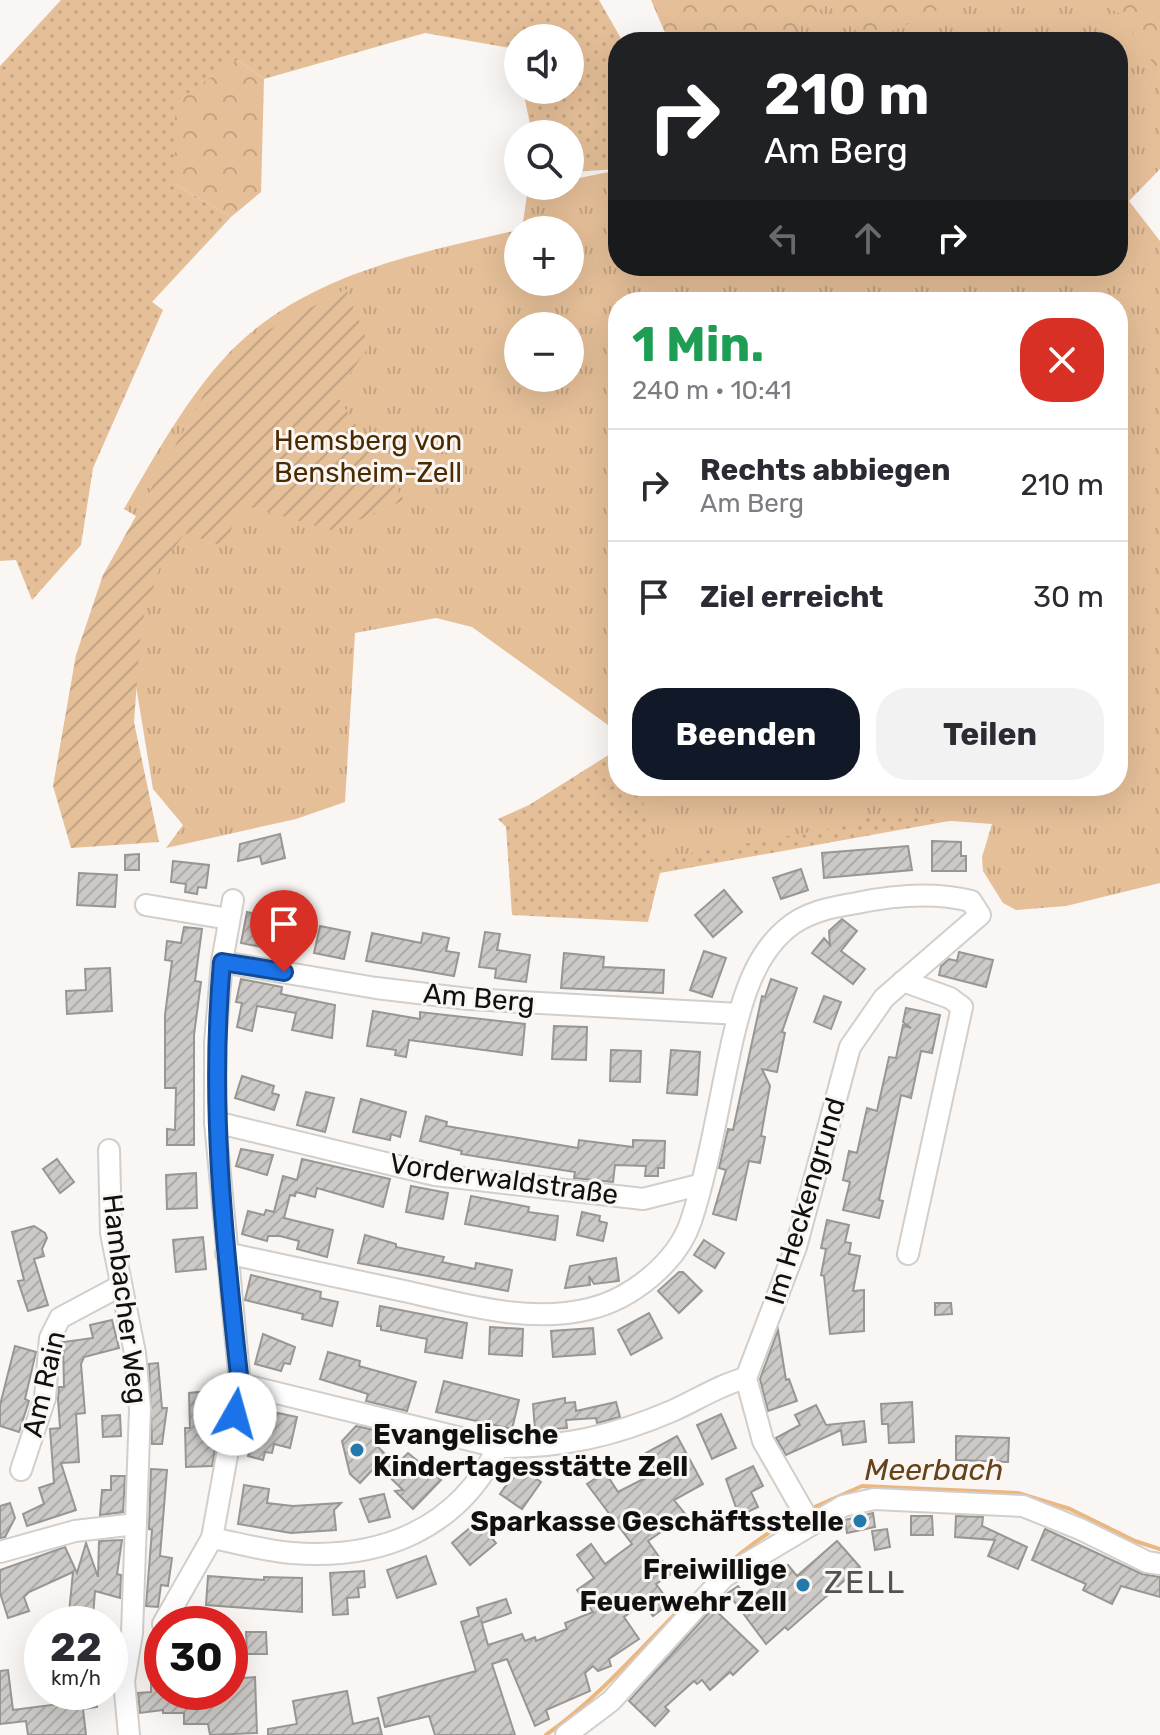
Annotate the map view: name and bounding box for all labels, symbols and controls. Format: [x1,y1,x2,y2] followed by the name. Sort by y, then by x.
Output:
[504,24,584,392] map controls
[504,24,584,104] button: sound
[764,62,930,128] text: 210 m
[632,64,736,168] icon: right
[504,120,584,200] button: search
[764,129,908,172] text: Am Berg
[504,216,584,296] button: +
[762,216,806,260] icon: left
[846,216,890,260] icon: ahead
[930,216,974,260] icon: right
[504,312,584,392] button: −
[632,316,764,373] text: 1 Min.
[1020,318,1104,402] button: close
[632,375,792,406] text: 240 m · 10:41
[274,424,462,489] park label: Hemsberg von Bensheim-Zell
[700,452,950,488] text: Rechts abbiegen
[632,463,676,507] icon: right
[1020,467,1104,503] text: 210 m
[700,488,804,519] text: Am Berg
[632,575,676,619] icon: arrive
[700,579,883,615] text: Ziel erreicht
[1033,579,1104,615] text: 30 m
[632,688,860,780] button: Beenden
[876,688,1104,780] button: Teilen
[250,890,318,972] pin
[262,902,306,946] icon: arrive
[422,977,536,1019] street label: Am Berg
[758,1093,852,1309] street label: Im Heckengrund
[388,1147,620,1211] street label: Vorderwaldstraße
[96,1192,154,1406] street label: Hambacher Weg
[16,1328,72,1440] street label: Am Rain
[193,1372,277,1456] position arrow
[373,1418,688,1483] place label: Evangelische Kindertagesstätte Zell
[348,1441,366,1459] marker: Evangelische Kindertagesstätte Zell
[864,1452,1004,1488] water label: Meerbach
[470,1505,844,1538] place label: Sparkasse Geschäftsstelle
[851,1512,869,1530] marker: Sparkasse Geschäftsstelle
[579,1553,787,1618] place label: Freiwillige Feuerwehr Zell
[824,1563,906,1601] district label: ZELL
[794,1576,812,1594] marker: Freiwillige Feuerwehr Zell
[144,1606,248,1710] speed limit sign: 30
[50,1624,102,1671] text: 22
[51,1666,101,1690] text: km/h

